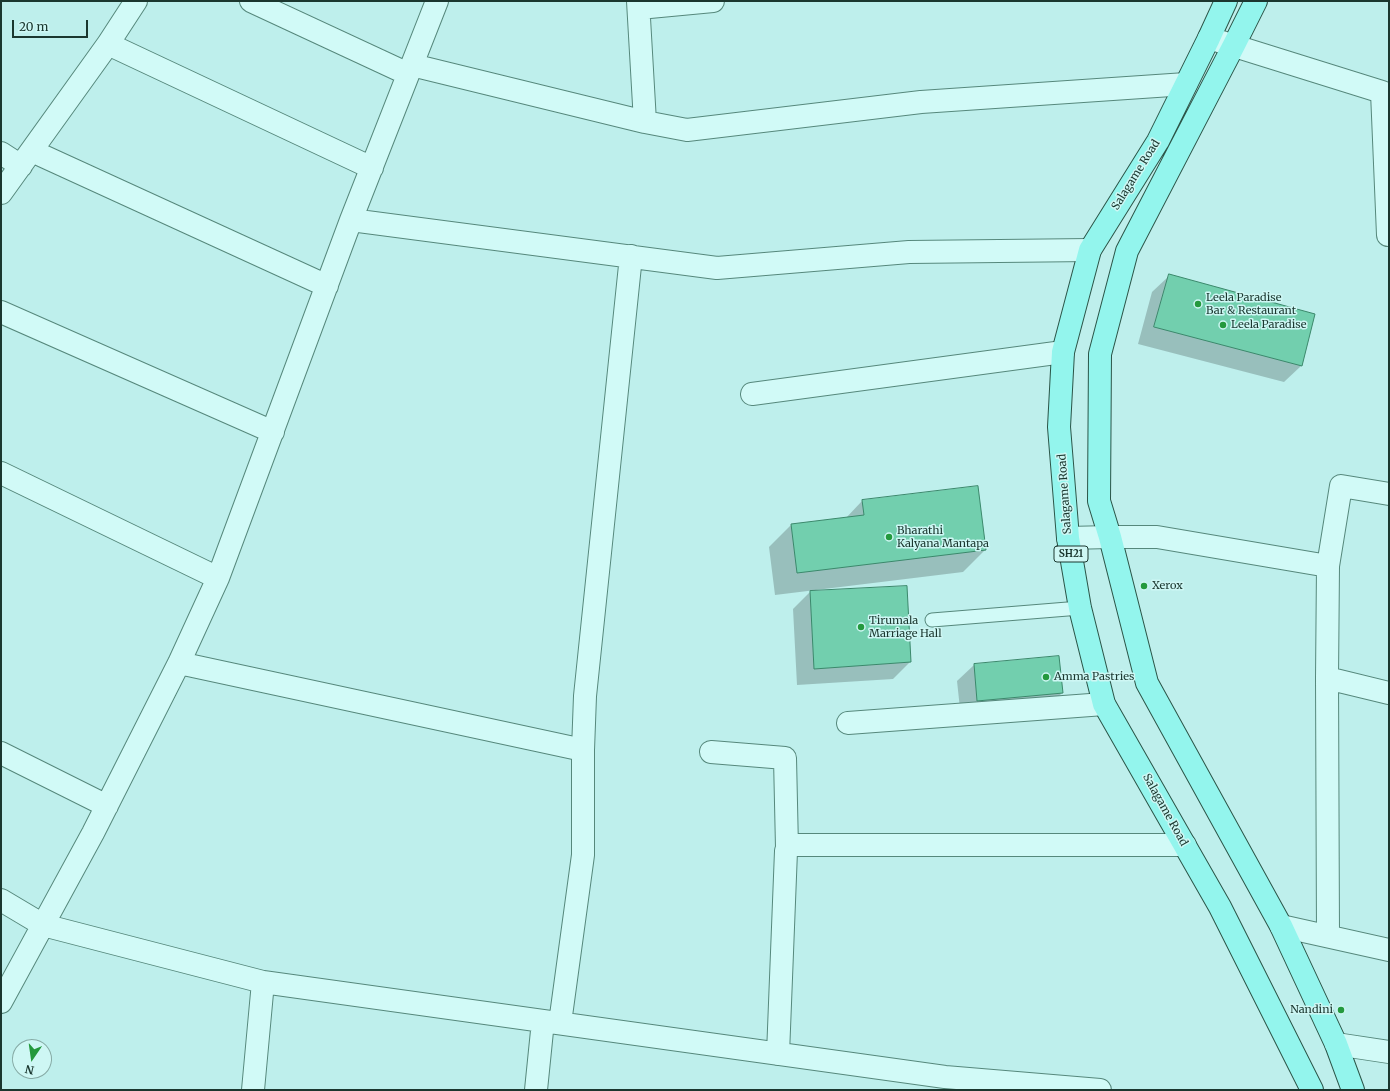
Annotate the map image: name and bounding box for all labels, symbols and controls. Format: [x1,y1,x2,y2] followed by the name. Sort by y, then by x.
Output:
[14,12,90,38] scale bar
[19,19,48,34] text: 20 m
[1109,137,1163,213] street label: Salagame Road
[1206,291,1296,317] place label: Leela Paradise Bar & Restaurant
[1193,299,1203,309] marker: Leela Paradise Bar & Restaurant
[1231,318,1307,332] place label: Leela Paradise
[1218,320,1228,330] marker: Leela Paradise
[1056,453,1074,535] street label: Salagame Road
[897,524,989,550] place label: Bharathi Kalyana Mantapa
[884,532,894,542] marker: Bharathi Kalyana Mantapa
[1054,546,1088,562] road number: SH21
[1152,579,1183,593] place label: Xerox
[1139,581,1149,591] marker: Xerox
[869,614,942,640] place label: Tirumala Marriage Hall
[856,622,866,632] marker: Tirumala Marriage Hall
[1054,670,1134,684] place label: Amma Pastries
[1041,672,1051,682] marker: Amma Pastries
[1140,772,1190,848] street label: Salagame Road
[1290,1003,1333,1017] place label: Nandini
[1336,1005,1346,1015] marker: Nandini
[12,1039,52,1079] north arrow
[24,1062,35,1078] text: N

